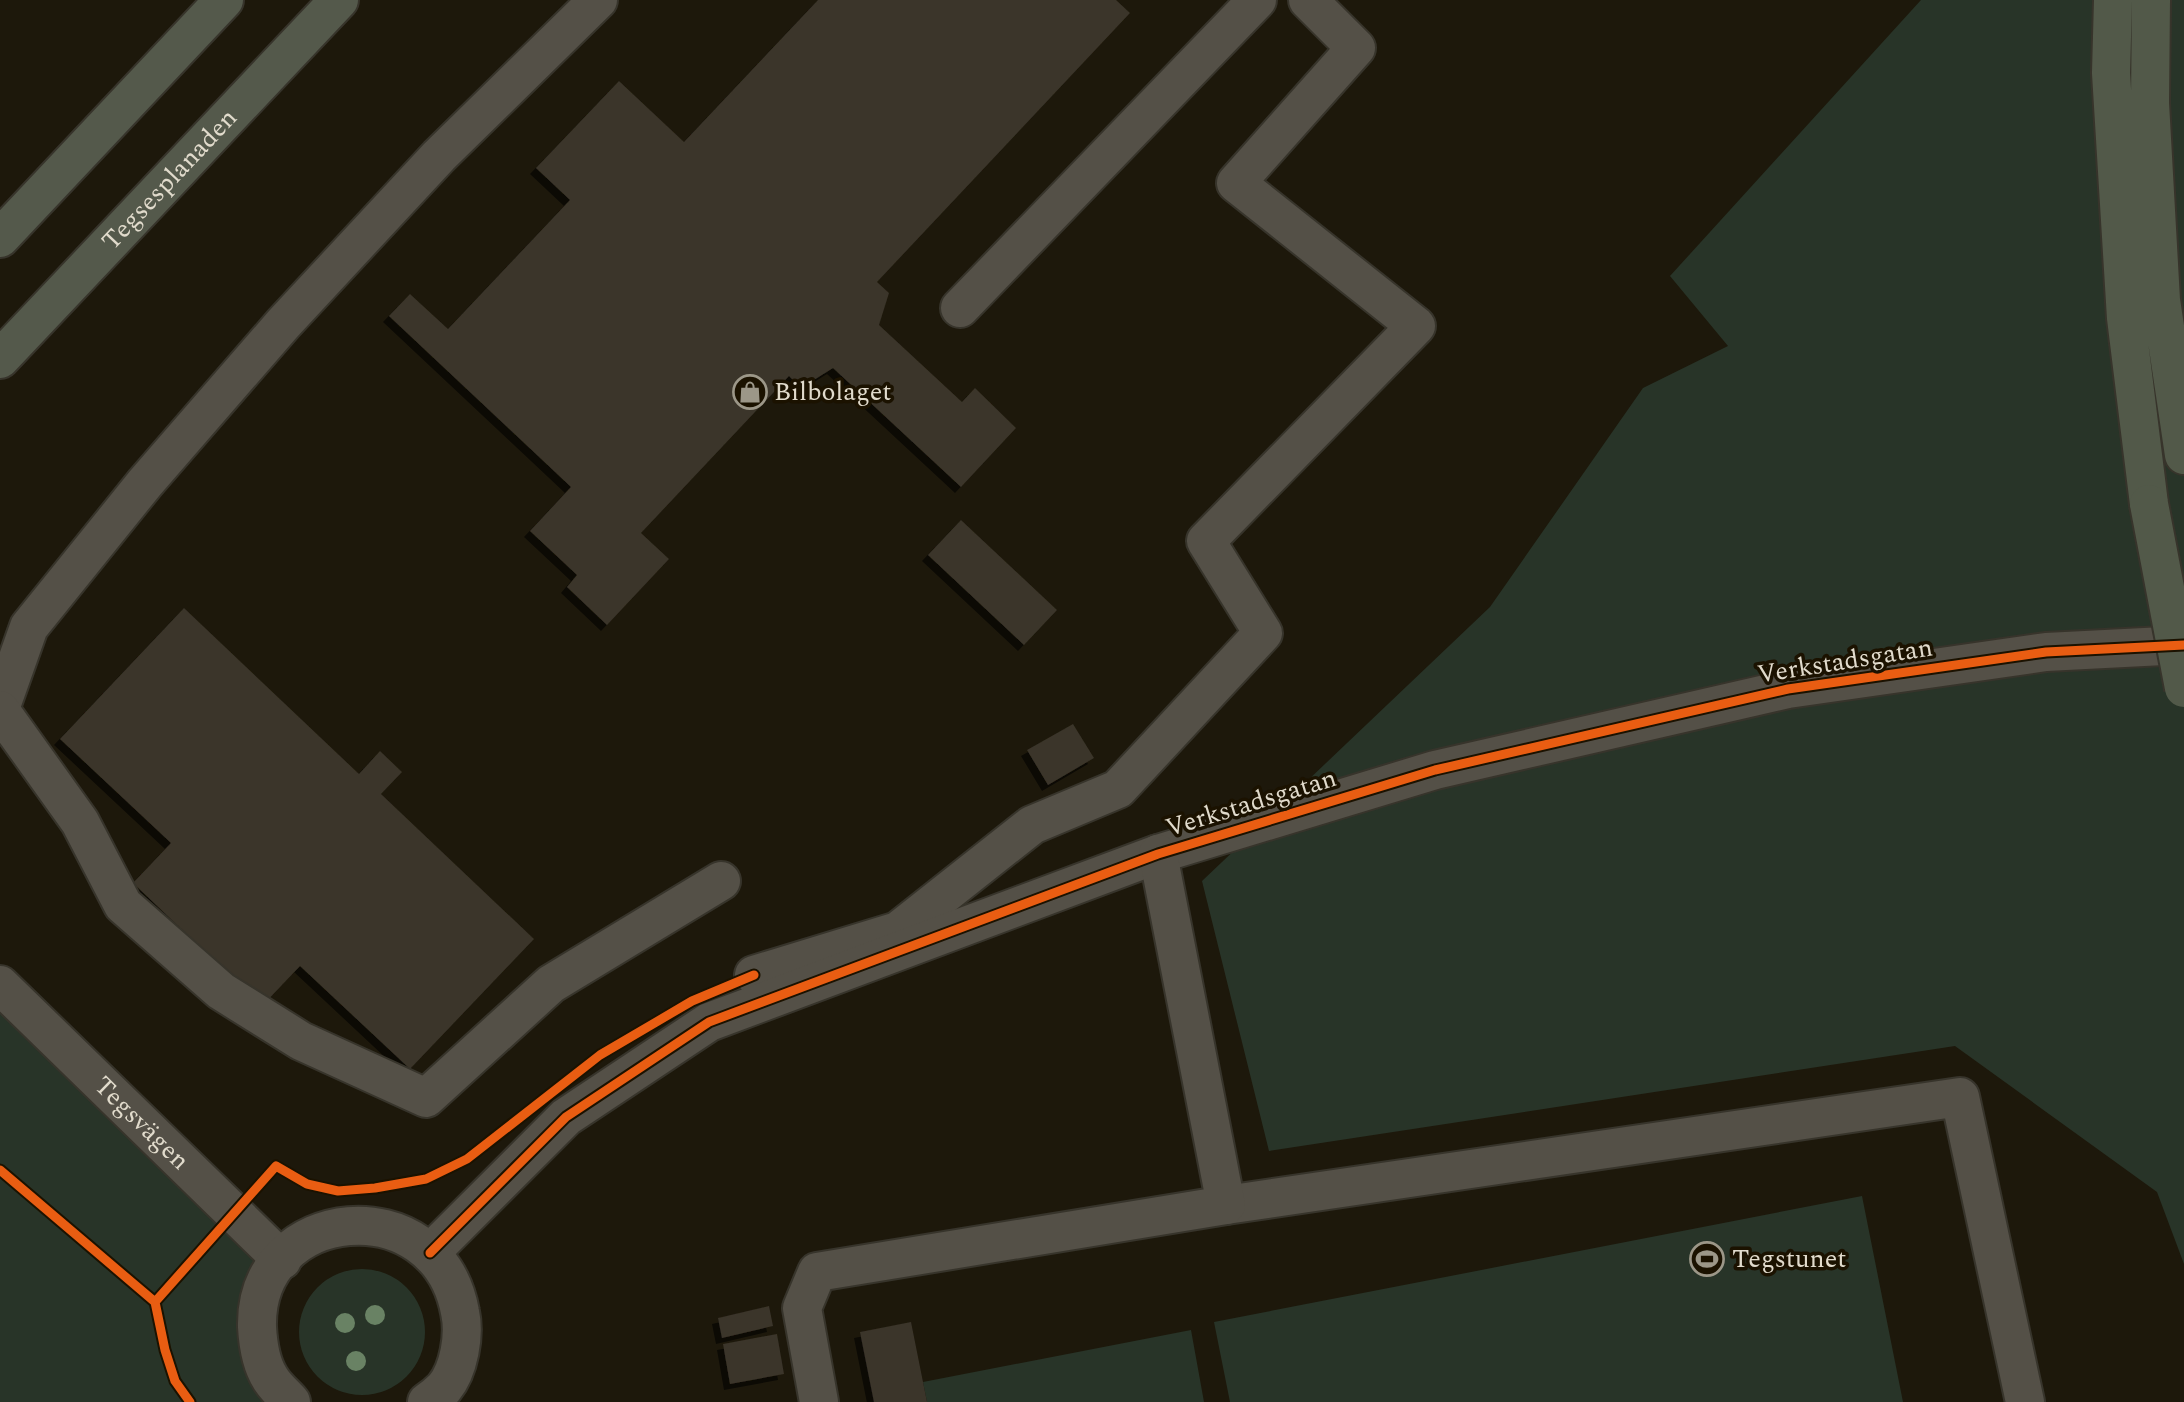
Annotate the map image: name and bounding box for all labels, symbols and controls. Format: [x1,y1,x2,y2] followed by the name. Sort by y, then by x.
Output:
[92,99,247,260] street label: Tegsesplanaden
[774,372,892,412] place label: Bilbolaget
[731,373,769,411] shop icon: Bilbolaget
[1754,627,1936,695] street label: Verkstadsgatan
[1161,758,1341,848] street label: Verkstadsgatan
[85,1067,199,1180] street label: Tegsvägen
[1732,1239,1846,1279] place label: Tegstunet
[1688,1240,1726,1278] sports icon: Tegstunet

